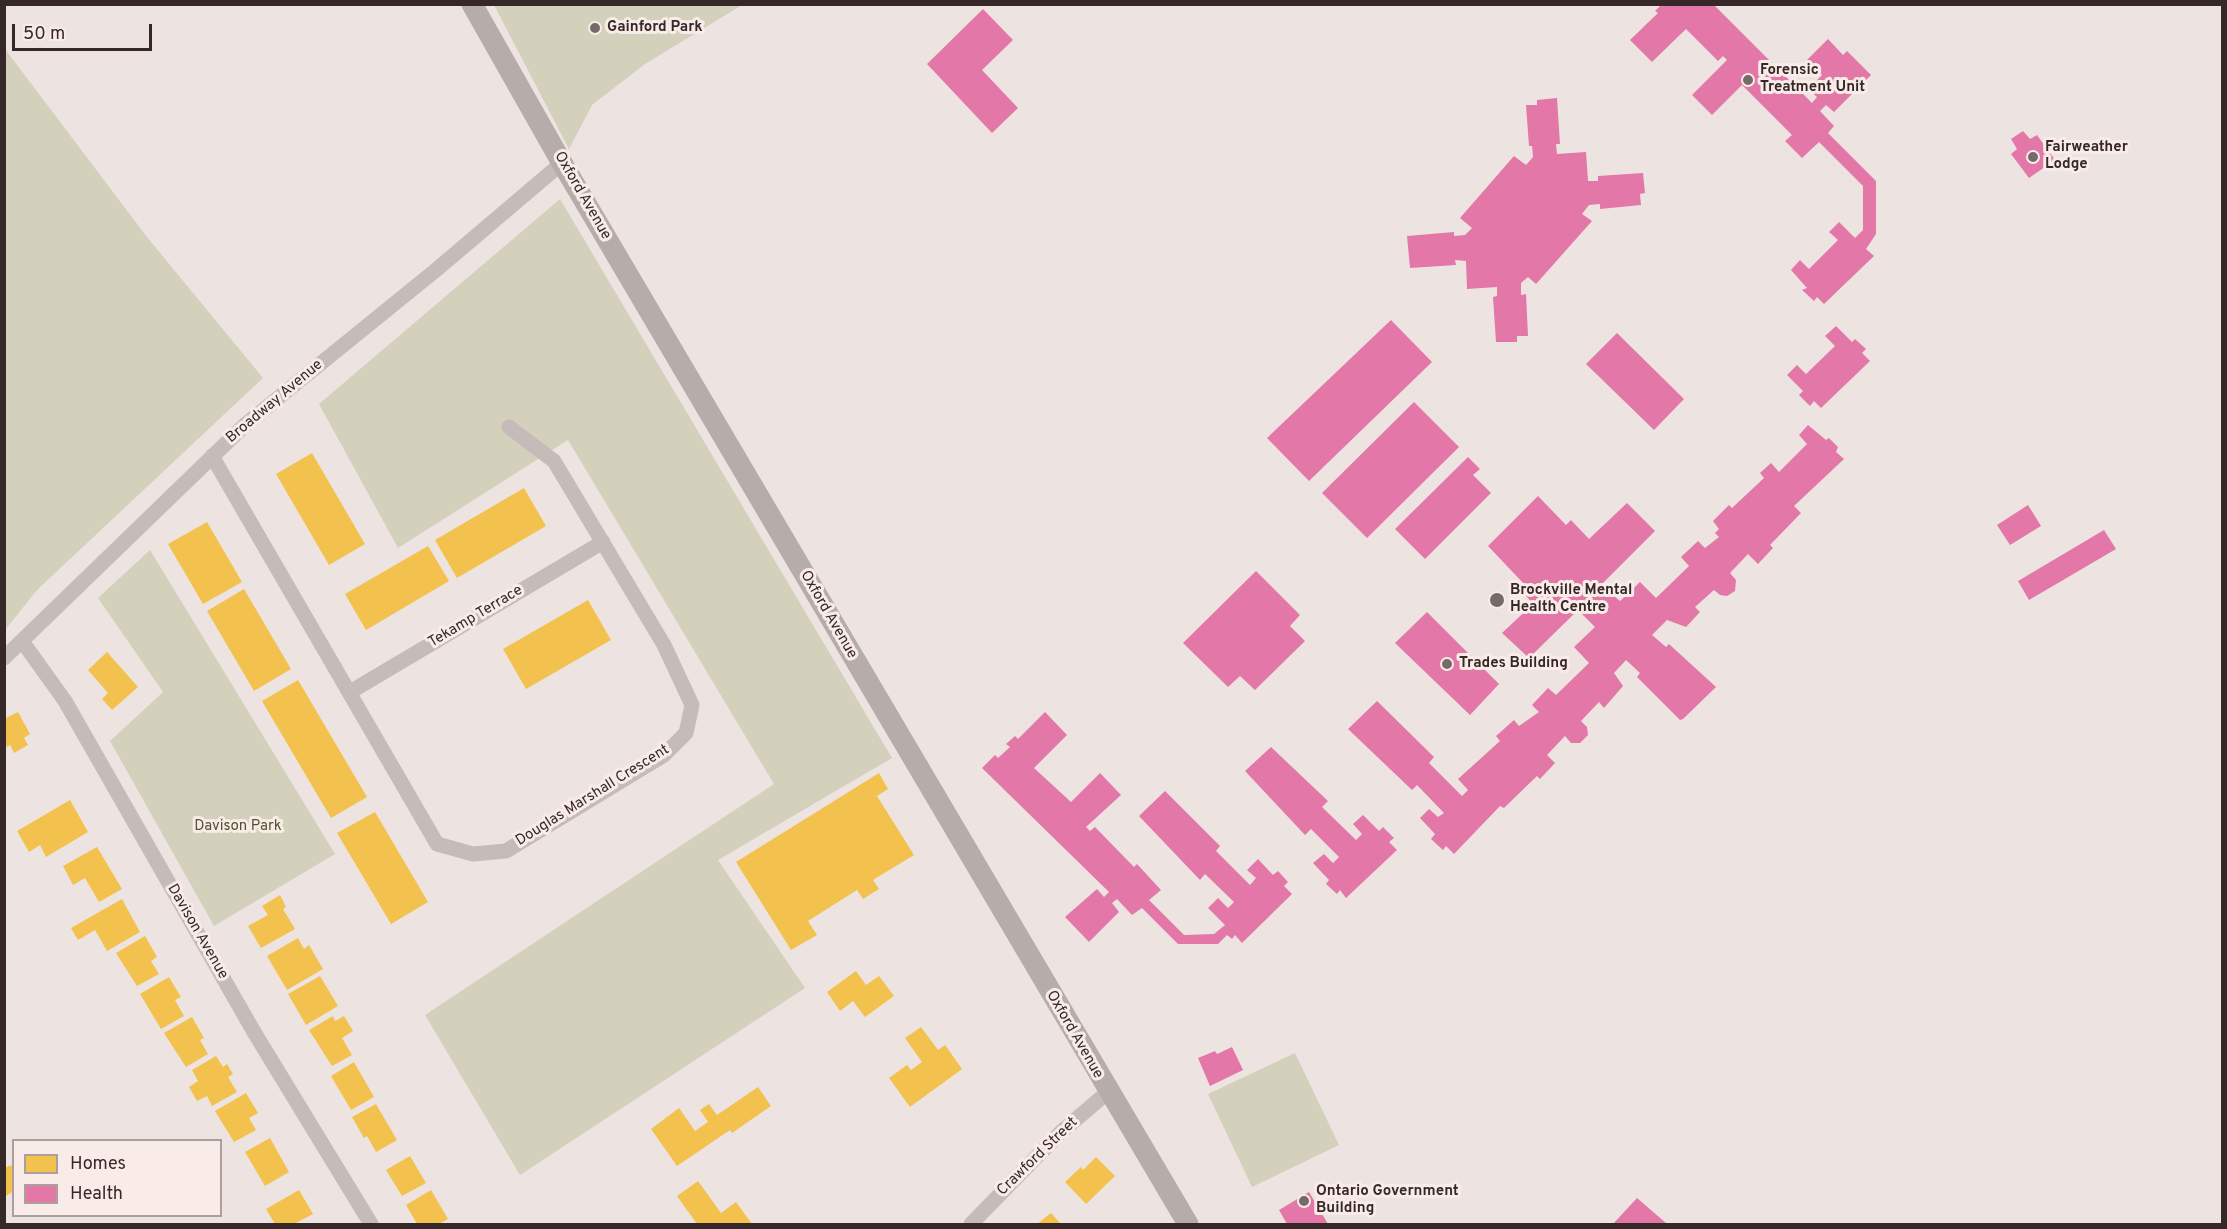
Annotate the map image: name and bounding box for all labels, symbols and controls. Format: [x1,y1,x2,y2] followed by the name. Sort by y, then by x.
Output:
[15,12,154,50] scale bar
[607,19,703,37] place label: Gainford Park
[588,21,602,35] marker: Gainford Park
[23,23,65,46] text: 50 m
[1760,62,1865,97] place label: Forensic Treatment Unit
[1741,73,1755,87] marker: Forensic Treatment Unit
[2045,139,2128,174] place label: Fairweather Lodge
[550,149,614,243] street label: Oxford Avenue
[2026,150,2040,164] marker: Fairweather Lodge
[223,356,327,448] street label: Broadway Avenue
[796,568,860,662] street label: Oxford Avenue
[426,582,526,652] street label: Tekamp Terrace
[1510,582,1632,617] place label: Brockville Mental Health Centre
[1488,591,1506,609] marker: Brockville Mental Health Centre
[1459,655,1568,673] place label: Trades Building
[1440,657,1454,671] marker: Trades Building
[513,741,673,851] street label: Douglas Marshall Crescent
[194,818,282,836] park label: Davison Park
[163,881,231,983] street label: Davison Avenue
[1042,988,1106,1082] street label: Oxford Avenue
[994,1114,1082,1200] street label: Crawford Street
[12,1139,222,1217] legend
[70,1153,126,1176] text: Homes
[70,1183,123,1206] text: Health
[1316,1183,1459,1218] place label: Ontario Government Building
[1297,1194,1311,1208] marker: Ontario Government Building

